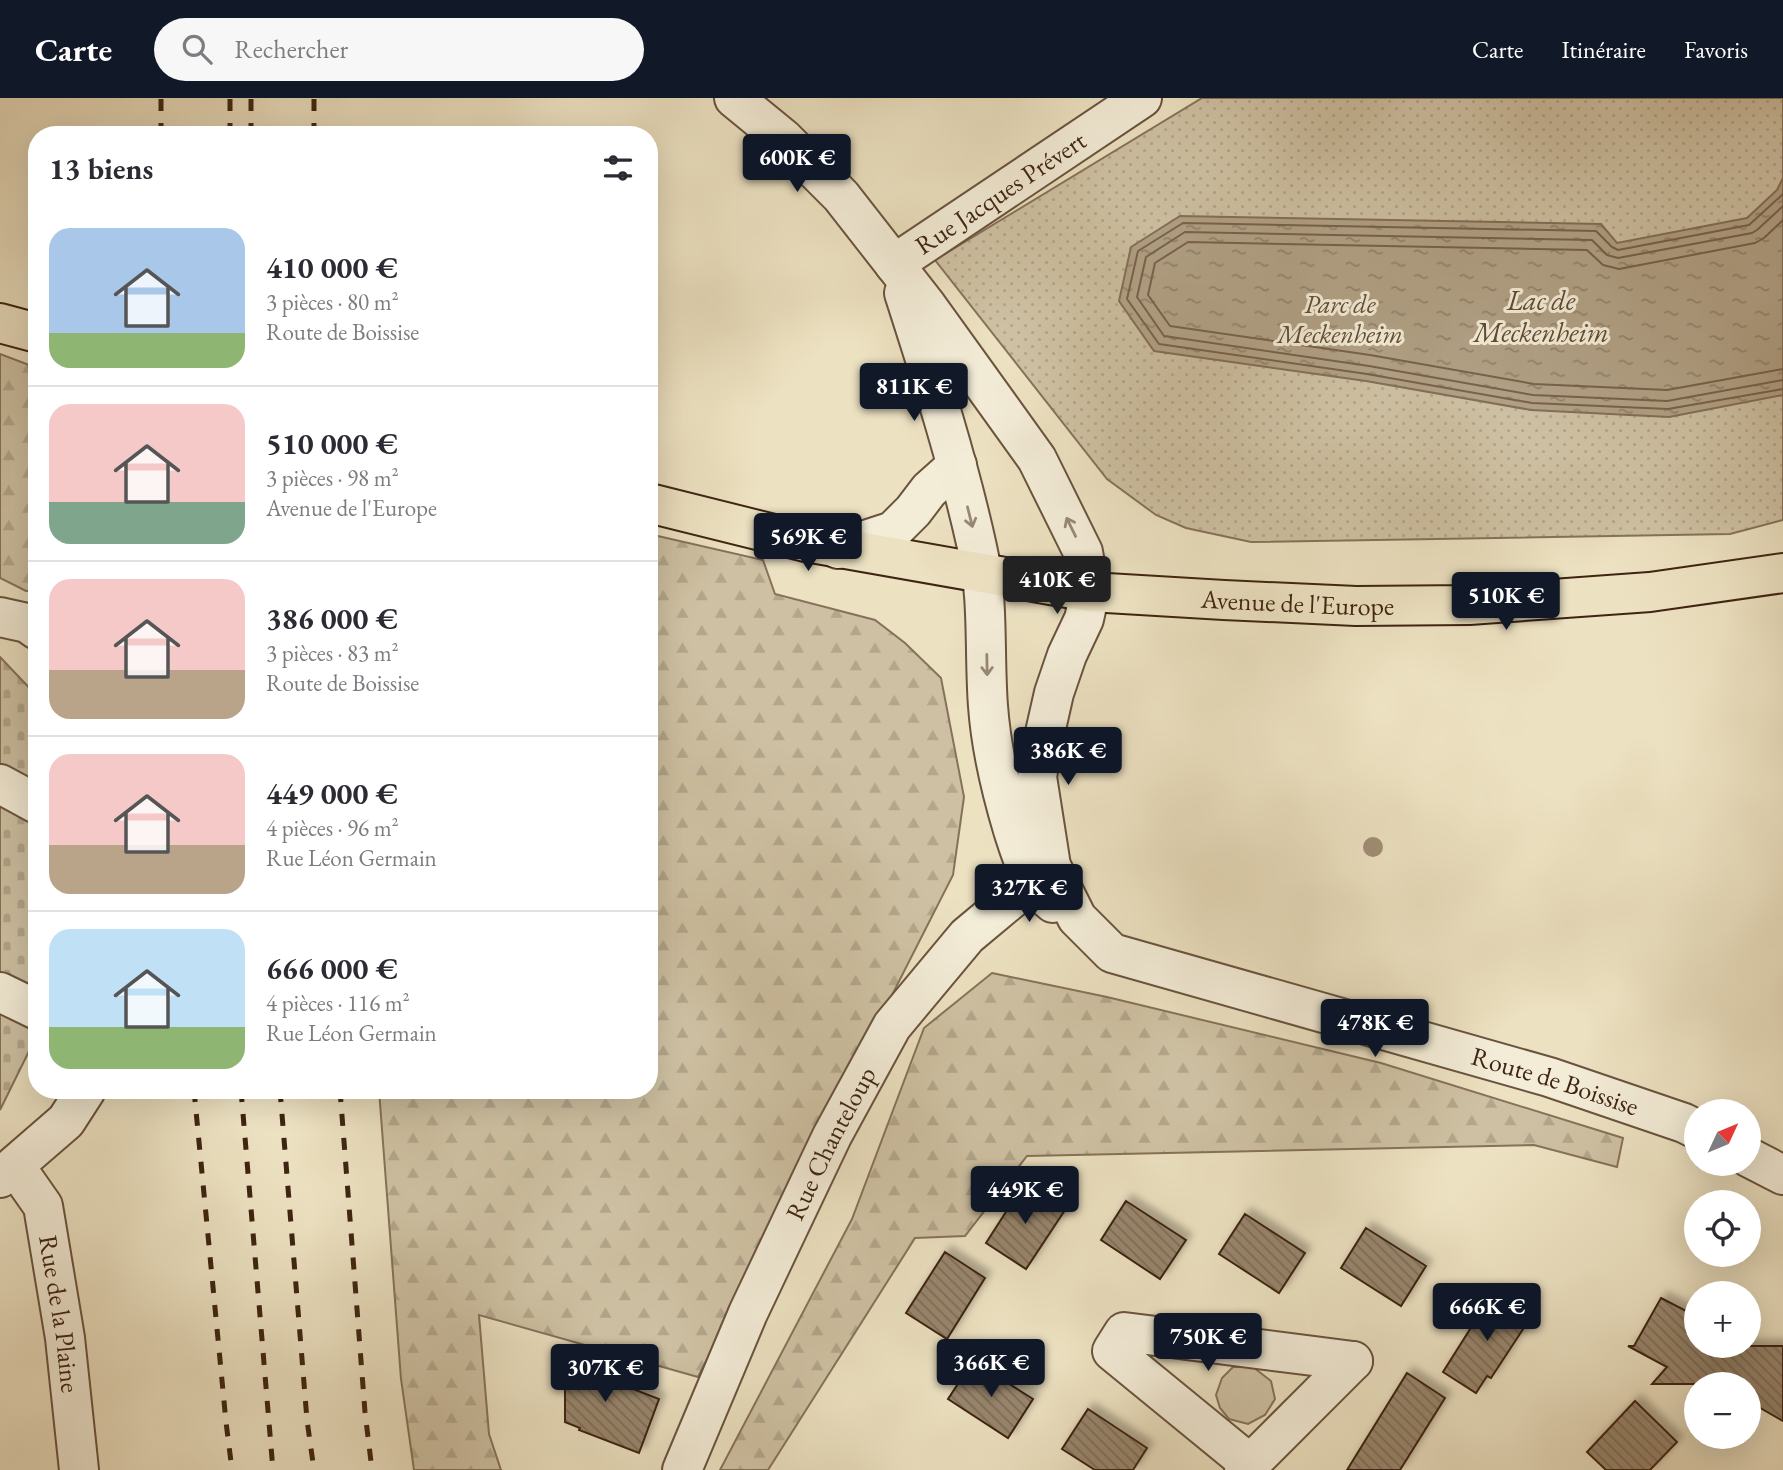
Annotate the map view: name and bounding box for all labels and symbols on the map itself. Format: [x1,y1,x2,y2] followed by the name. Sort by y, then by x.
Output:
[908,123,1092,262] street label: Rue Jacques Prévert
[740,134,854,194] pin: 600K €
[1471,282,1609,350] water label: Lac de Meckenheim
[1275,287,1403,351] park label: Parc de Meckenheim
[857,364,971,423] pin: 811K €
[964,505,977,528] one-way arrow
[751,514,865,573] pin: 569K €
[1064,517,1077,538] one-way arrow
[1000,556,1114,616] pin: 410K €
[1449,573,1563,632] pin: 510K €
[1199,582,1394,623] street label: Avenue de l'Europe
[980,653,994,676] one-way arrow
[1011,728,1125,787] pin: 386K €
[972,864,1086,924] pin: 327K €
[1318,1000,1432,1059] pin: 478K €
[1468,1039,1643,1123] street label: Route de Boissise
[777,1060,884,1226] street label: Rue Chanteloup
[1684,1099,1760,1176] north arrow
[968,1166,1082,1226] pin: 449K €
[31,1232,88,1394] street label: Rue de la Plaine
[1430,1284,1544,1343] pin: 666K €
[1151,1314,1265,1373] pin: 750K €
[934,1340,1048,1399] pin: 366K €
[548,1344,662,1404] pin: 307K €

